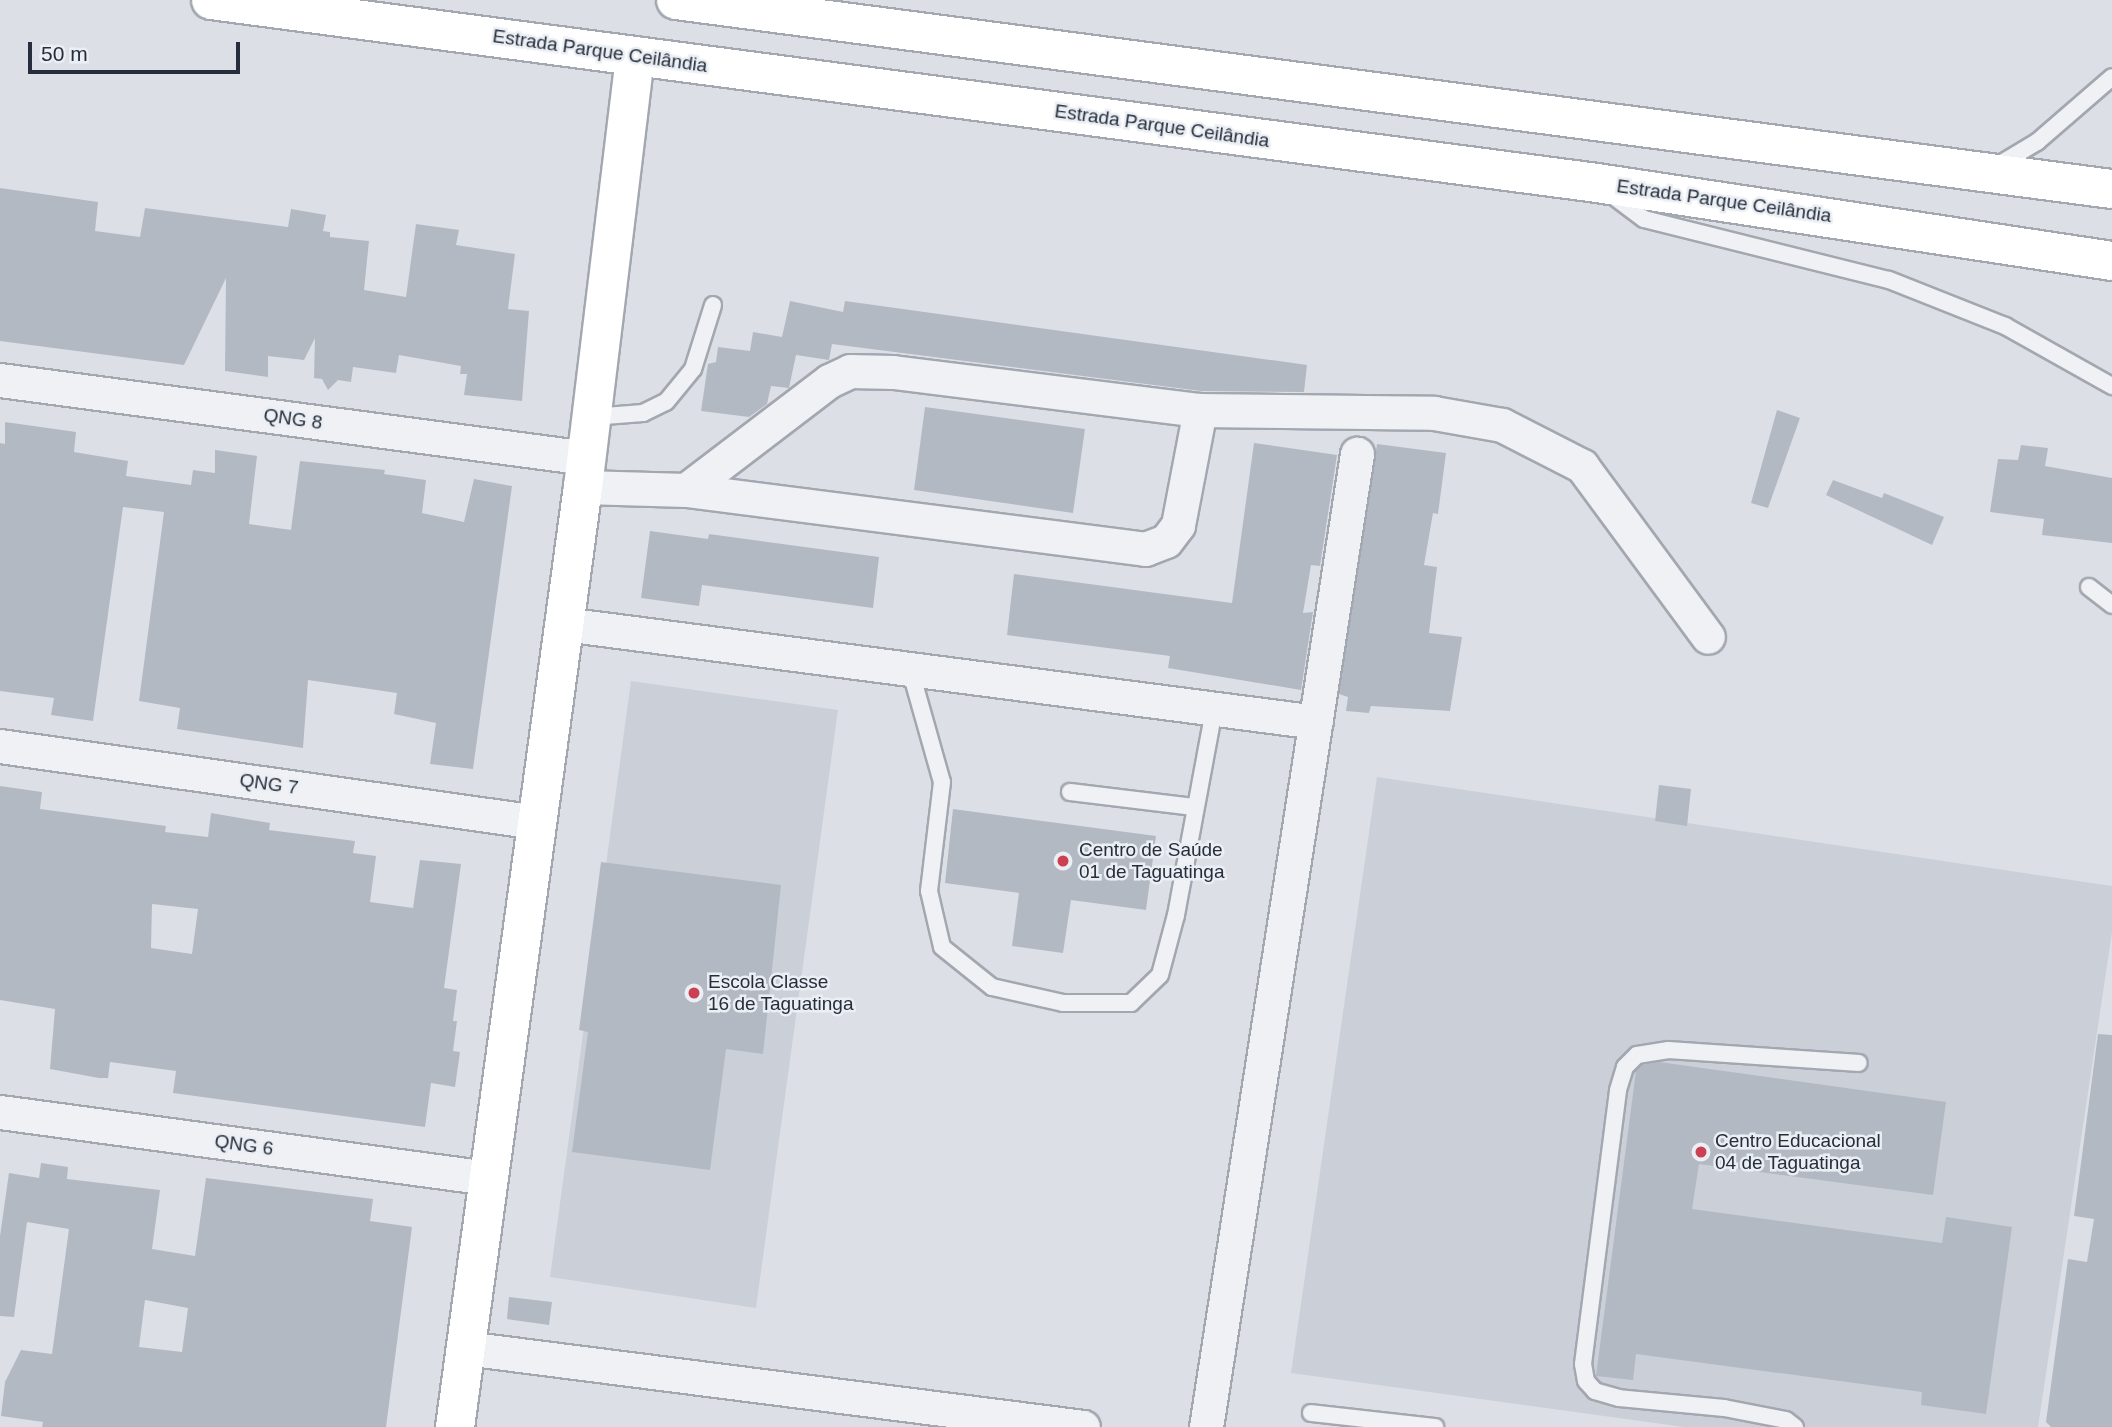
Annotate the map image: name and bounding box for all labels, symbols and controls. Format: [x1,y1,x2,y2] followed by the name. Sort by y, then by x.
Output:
[491,25,709,77] street label: Estrada Parque Ceilândia
[32,28,243,72] scale bar
[41,42,88,65] text: 50 m
[1053,100,1271,152] street label: Estrada Parque Ceilândia
[1615,175,1833,227] street label: Estrada Parque Ceilândia
[262,404,324,434] street label: QNG 8
[238,769,300,799] street label: QNG 7
[1079,839,1225,883] place label: Centro de Saúde 01 de Taguatinga
[1053,851,1073,871] marker: Centro de Saúde 01 de Taguatinga
[708,971,854,1015] place label: Escola Classe 16 de Taguatinga
[686,985,702,1001] marker: Escola Classe 16 de Taguatinga
[213,1130,275,1160] street label: QNG 6
[1715,1130,1881,1174] place label: Centro Educacional 04 de Taguatinga
[1693,1144,1709,1160] marker: Centro Educacional 04 de Taguatinga

